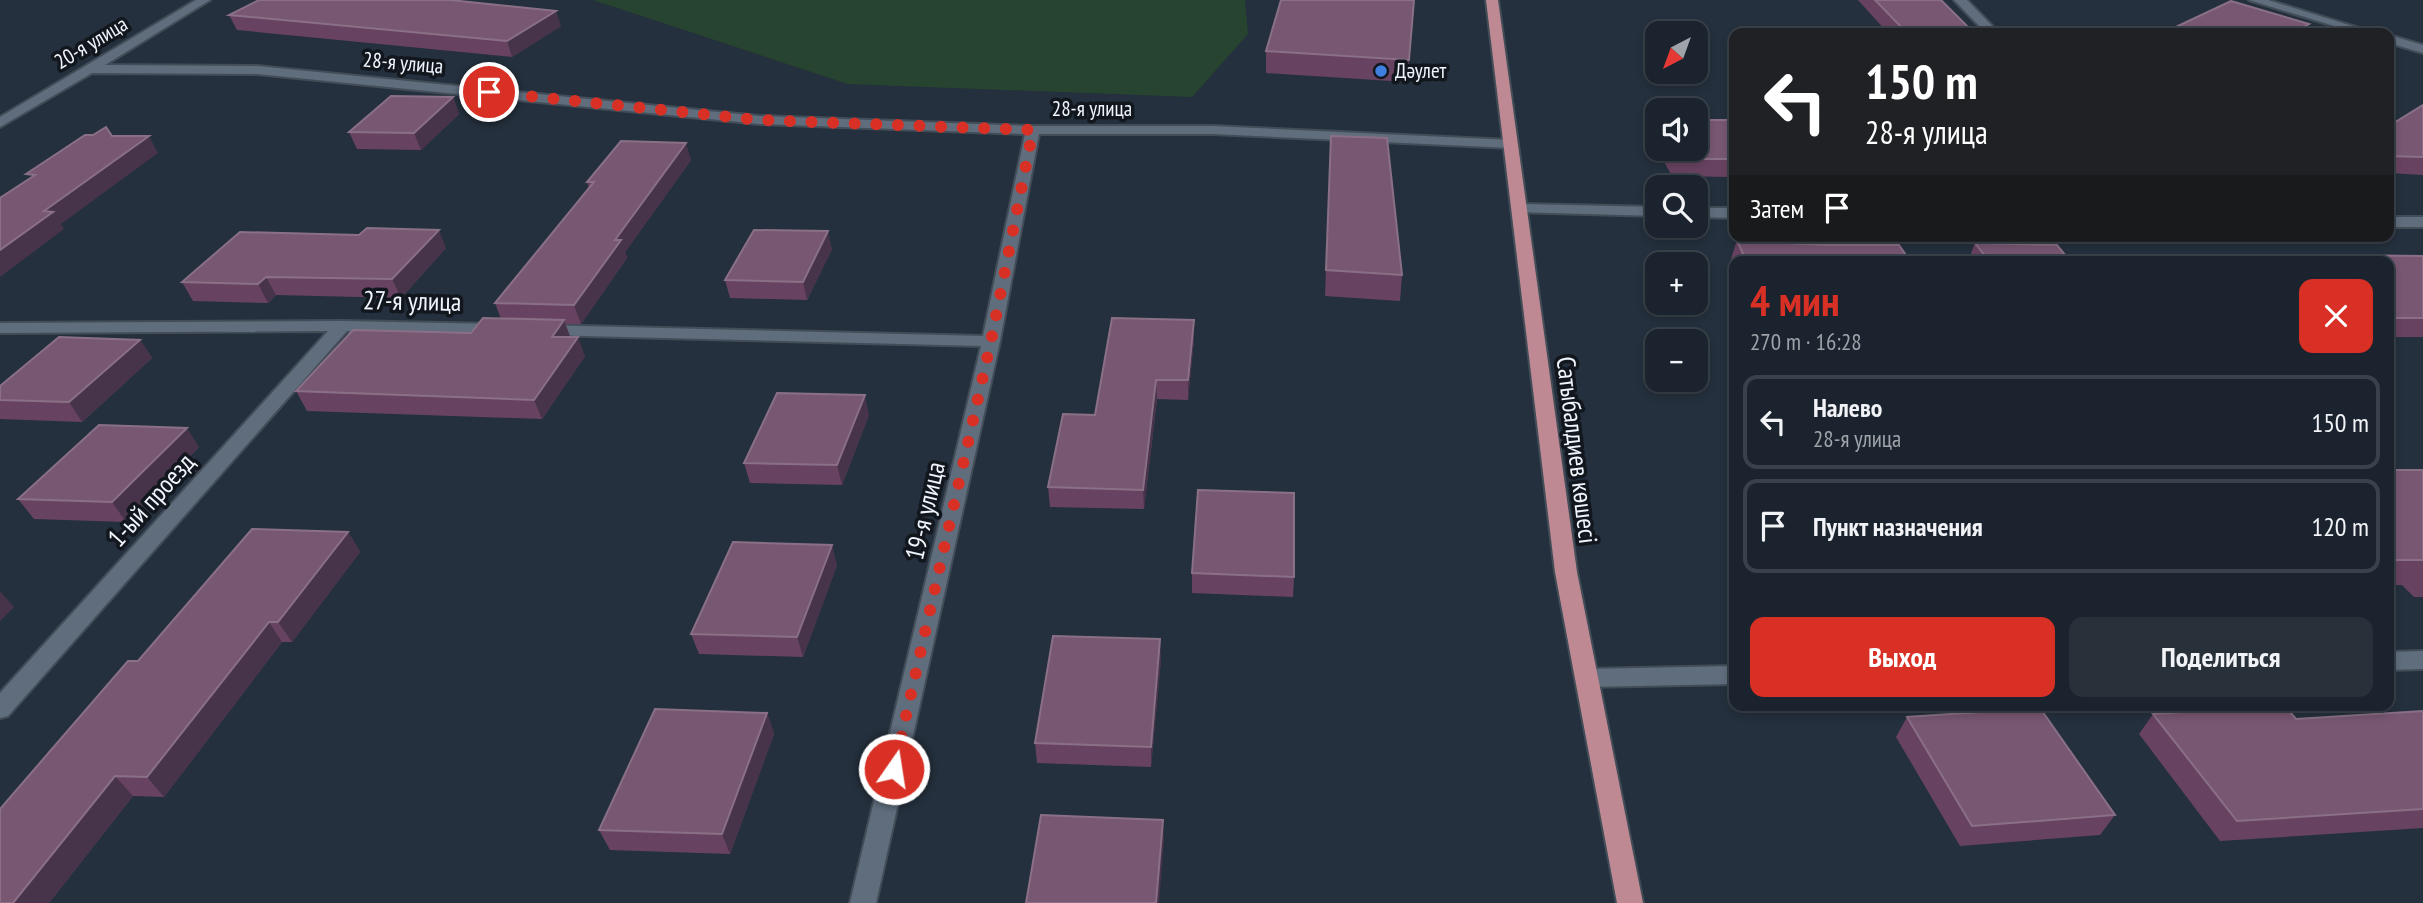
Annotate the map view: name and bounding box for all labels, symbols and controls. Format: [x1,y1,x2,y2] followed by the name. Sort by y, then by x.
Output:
[49,10,132,75] street label: 20-я улица
[1645,21,1708,84] north arrow
[1645,21,1708,392] map controls
[362,46,444,79] street label: 28-я улица
[1865,49,1978,113] text: 150 m
[1750,56,1841,147] icon: left
[1395,57,1447,84] place label: Дәулет
[459,62,519,122] pin
[1373,63,1389,79] marker: Дәулет
[470,73,508,111] icon: arrive
[1052,95,1132,122] street label: 28-я улица
[1645,98,1708,161] button: sound
[1865,111,1988,153] text: 28-я улица
[1645,175,1708,238] button: search
[1818,189,1856,227] icon: arrive
[1750,192,1804,225] text: Затем
[1645,252,1708,315] button: +
[1750,273,1840,328] text: 4 мин
[2299,279,2373,353] button: close
[363,283,462,318] street label: 27-я улица
[1750,327,1862,356] text: 270 m · 16:28
[1645,329,1708,392] button: −
[1550,354,1605,545] street label: Сатыбалдиев көшесі
[1813,391,1882,424] text: Налево
[1754,403,1792,441] icon: left
[2311,406,2369,439] text: 150 m
[1813,424,1901,453] text: 28-я улица
[100,446,201,554] street label: 1-ый проезд
[897,459,952,563] street label: 19-я улица
[1754,507,1792,545] icon: arrive
[1813,510,1983,543] text: Пункт назначения
[2311,510,2369,543] text: 120 m
[1750,617,2055,697] button: Выход
[2069,617,2373,697] button: Поделиться
[857,732,931,806] position arrow

